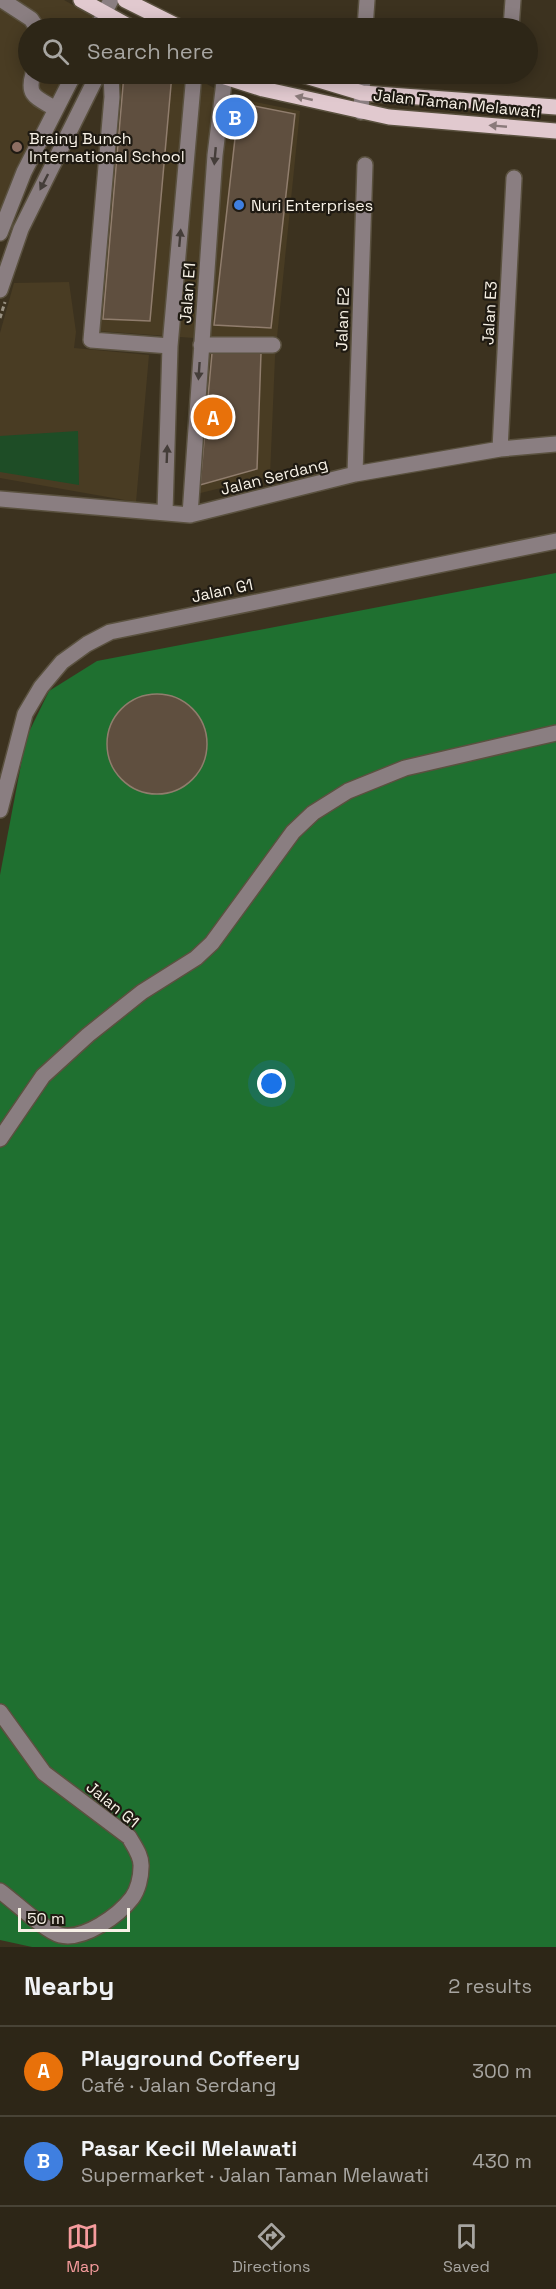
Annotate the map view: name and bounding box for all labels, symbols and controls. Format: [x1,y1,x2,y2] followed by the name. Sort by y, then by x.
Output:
[18,18,538,84] search box
[39,35,72,68] icon: search
[87,37,214,65] text: Search here
[372,84,542,123] street label: Jalan Taman Melawati
[294,93,313,103] one-way arrow
[216,94,254,140] pin: B
[488,121,507,131] one-way arrow
[29,128,185,167] place label: Brainy Bunch International School
[10,140,24,154] marker: Brainy Bunch International School
[210,147,220,166] one-way arrow
[39,174,49,191] one-way arrow
[251,195,373,216] place label: Nuri Enterprises
[232,198,246,212] marker: Nuri Enterprises
[175,229,185,248] one-way arrow
[175,262,200,324] street label: Jalan E1
[477,281,502,346] street label: Jalan E3
[331,287,354,351] street label: Jalan E2
[194,362,204,381] one-way arrow
[194,394,232,440] pin: A
[162,444,171,463] one-way arrow
[218,453,330,500] street label: Jalan Serdang
[189,574,255,607] street label: Jalan G1
[257,1069,286,1098] your location
[82,1777,144,1832] street label: Jalan G1
[18,1905,130,1932] scale bar
[27,1908,65,1929] text: 50 m
[24,1969,114,2003] text: Nearby
[448,1973,532,1999] text: 2 results
[81,2044,300,2072] text: Playground Coffeery
[37,2058,50,2084] text: A
[472,2058,532,2084] text: 300 m
[81,2072,276,2098] text: Café · Jalan Serdang
[81,2134,297,2162] text: Pasar Kecil Melawati
[37,2148,50,2174] text: B
[472,2148,532,2174] text: 430 m
[81,2162,429,2188] text: Supermarket · Jalan Taman Melawati
[66,2220,100,2277] tab: Map
[232,2220,311,2277] tab: Directions
[443,2220,490,2277] tab: Saved

